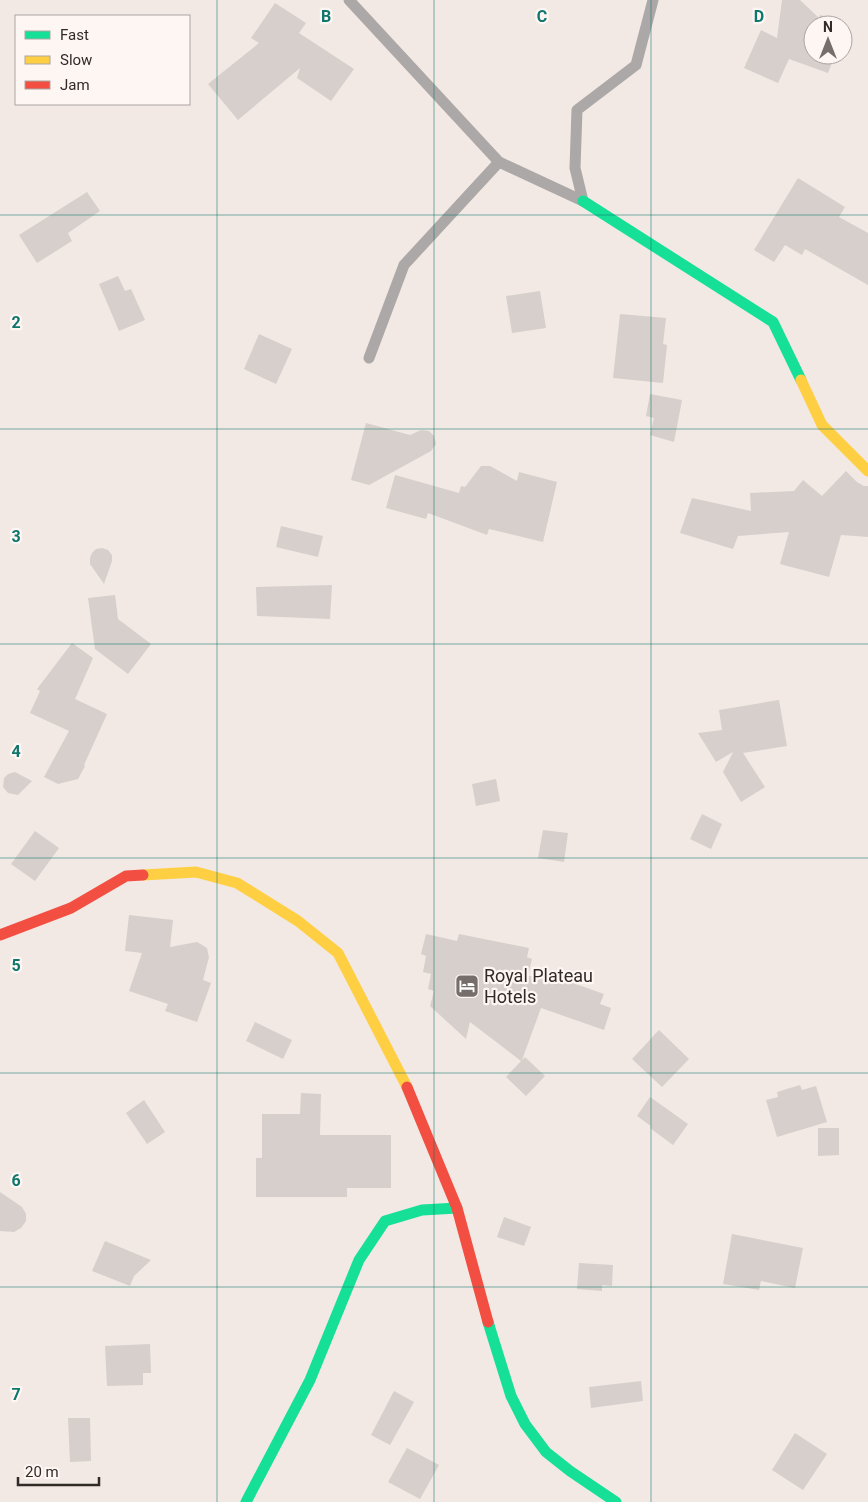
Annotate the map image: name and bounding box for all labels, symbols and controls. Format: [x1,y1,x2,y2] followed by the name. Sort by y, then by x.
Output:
[321,7,331,26] text: B
[537,7,547,26] text: C
[754,7,764,26] text: D
[15,15,190,105] legend
[803,15,853,65] north arrow
[823,19,833,35] text: N
[60,26,89,44] text: Fast
[60,51,92,69] text: Slow
[60,76,90,94] text: Jam
[11,313,21,332] text: 2
[11,527,21,546] text: 3
[11,742,21,761] text: 4
[11,956,21,975] text: 5
[484,965,593,1007] place label: Royal Plateau Hotels
[454,973,480,999] hotel icon: Royal Plateau Hotels
[11,1171,21,1190] text: 6
[11,1385,21,1404] text: 7
[18,1454,99,1486] scale bar
[25,1463,59,1481] text: 20 m

